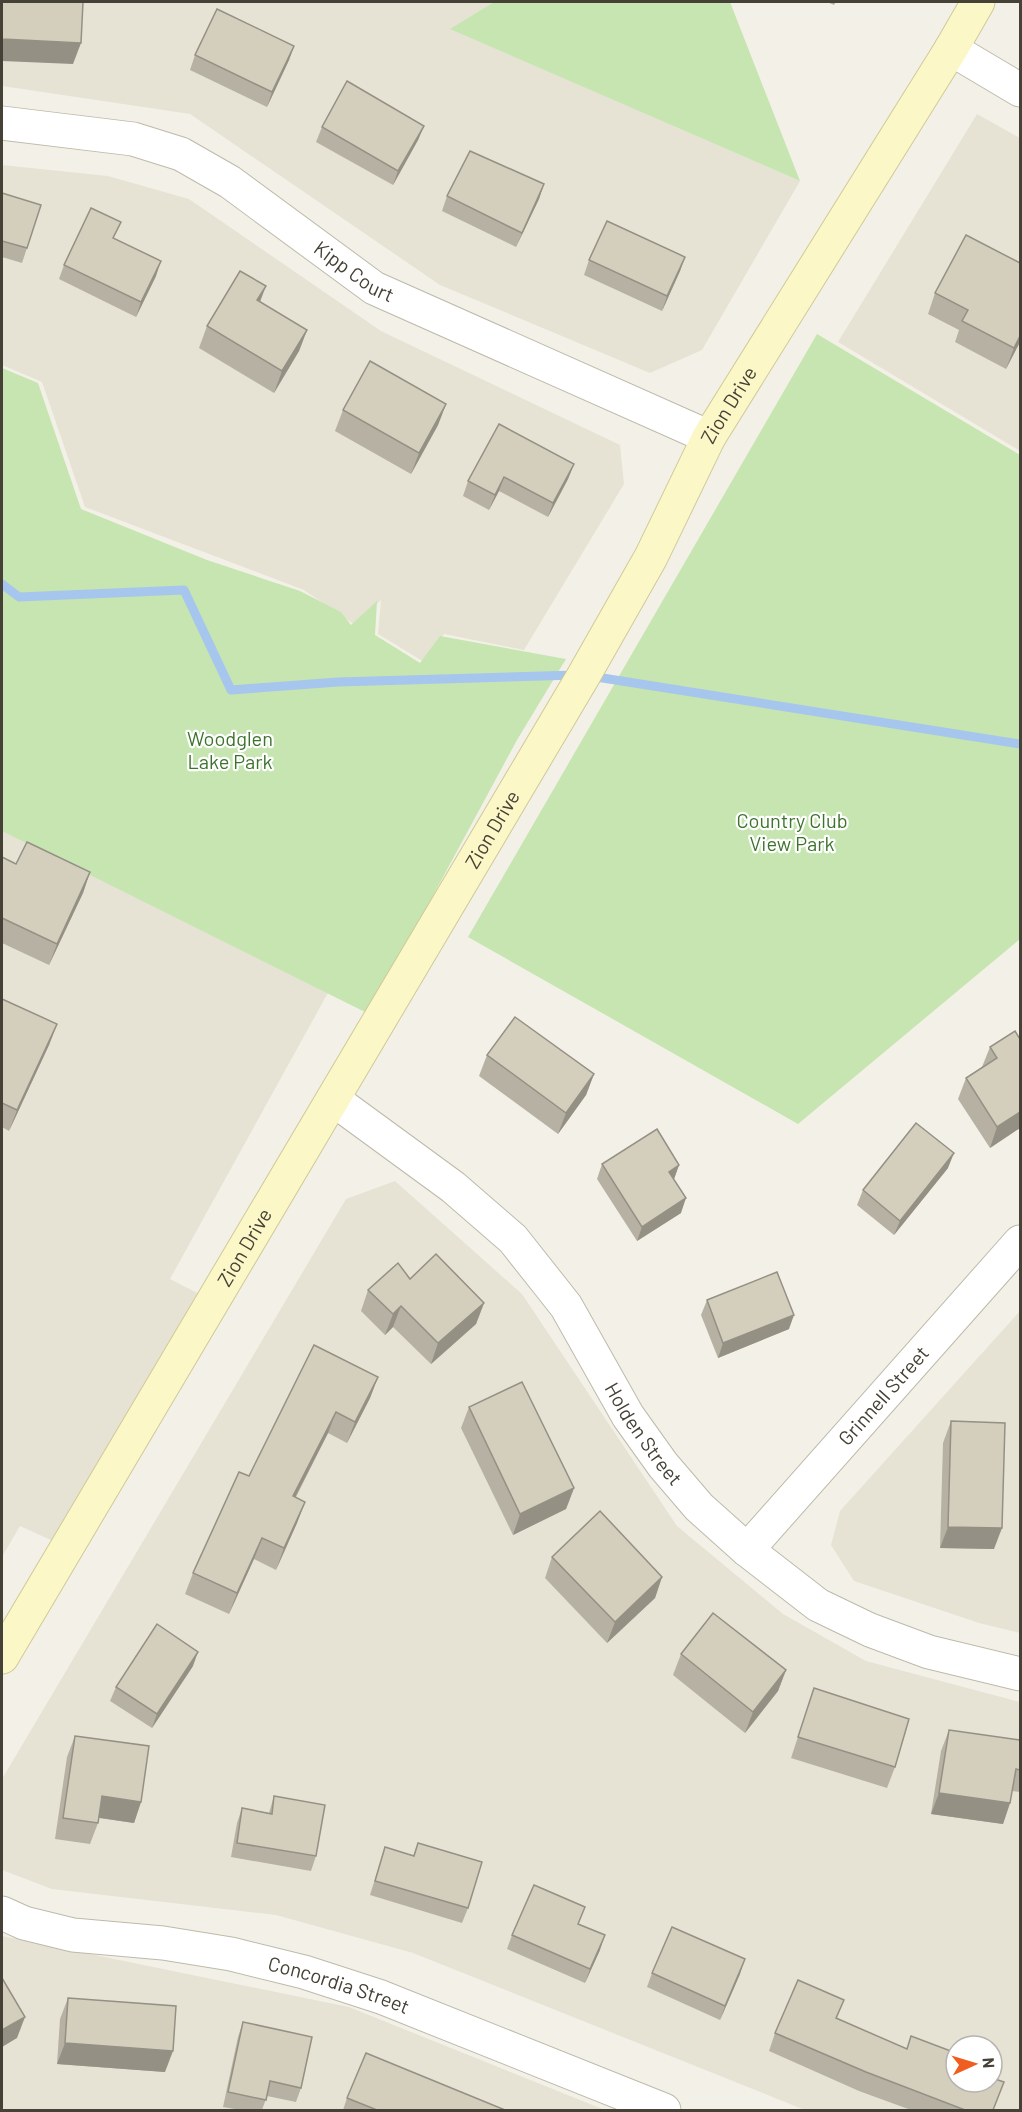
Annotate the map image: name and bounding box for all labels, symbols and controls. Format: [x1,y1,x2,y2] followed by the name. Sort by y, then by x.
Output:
[310,235,398,306] street label: Kipp Court
[695,362,761,447] street label: Zion Drive
[187,726,273,773] park label: Woodglen Lake Park
[459,786,524,872] street label: Zion Drive
[736,808,848,855] park label: Country Club View Park
[211,1204,276,1290] street label: Zion Drive
[833,1341,933,1450] street label: Grinnell Street
[601,1378,688,1490] street label: Holden Street
[266,1951,413,2018] street label: Concordia Street
[944,2034,1004,2094] north arrow
[980,2057,999,2069] text: N

